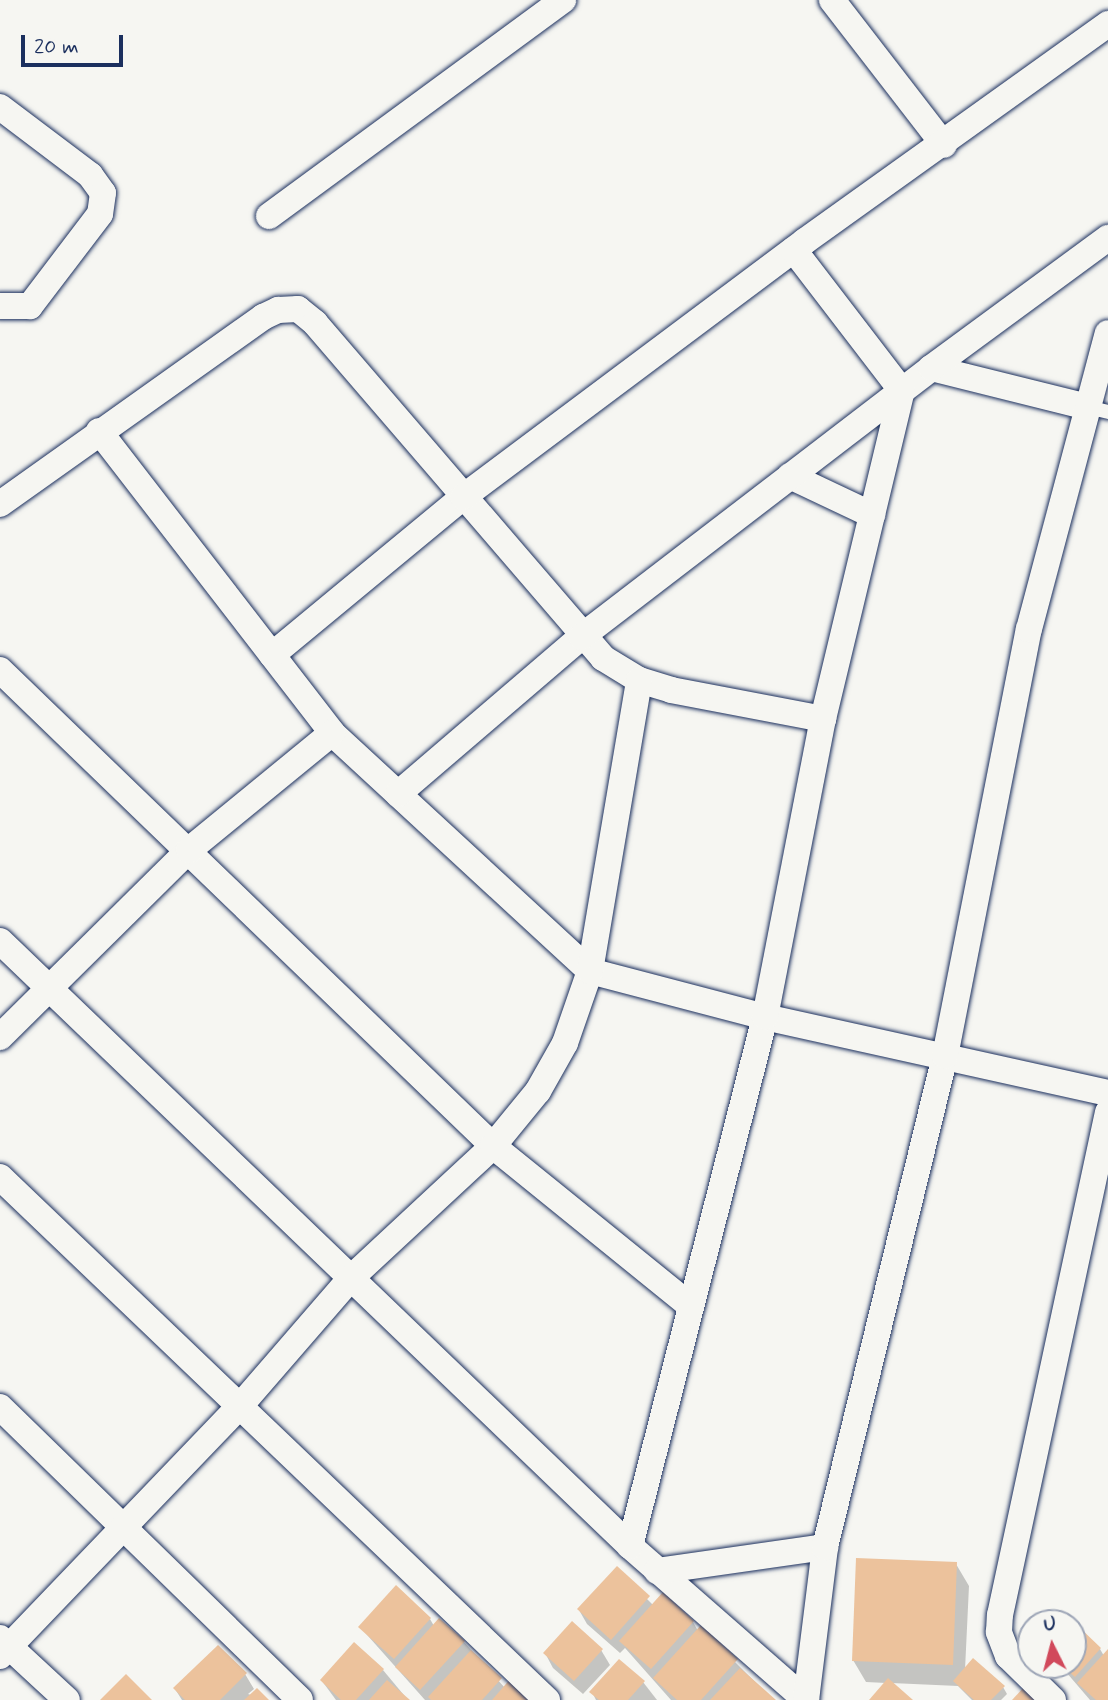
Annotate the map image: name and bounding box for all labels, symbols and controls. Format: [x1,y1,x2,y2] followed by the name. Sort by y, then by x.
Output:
[24,21,126,65] scale bar
[34,33,79,61] text: 20 m
[1017,1609,1087,1679] north arrow
[1043,1612,1057,1638] text: U

